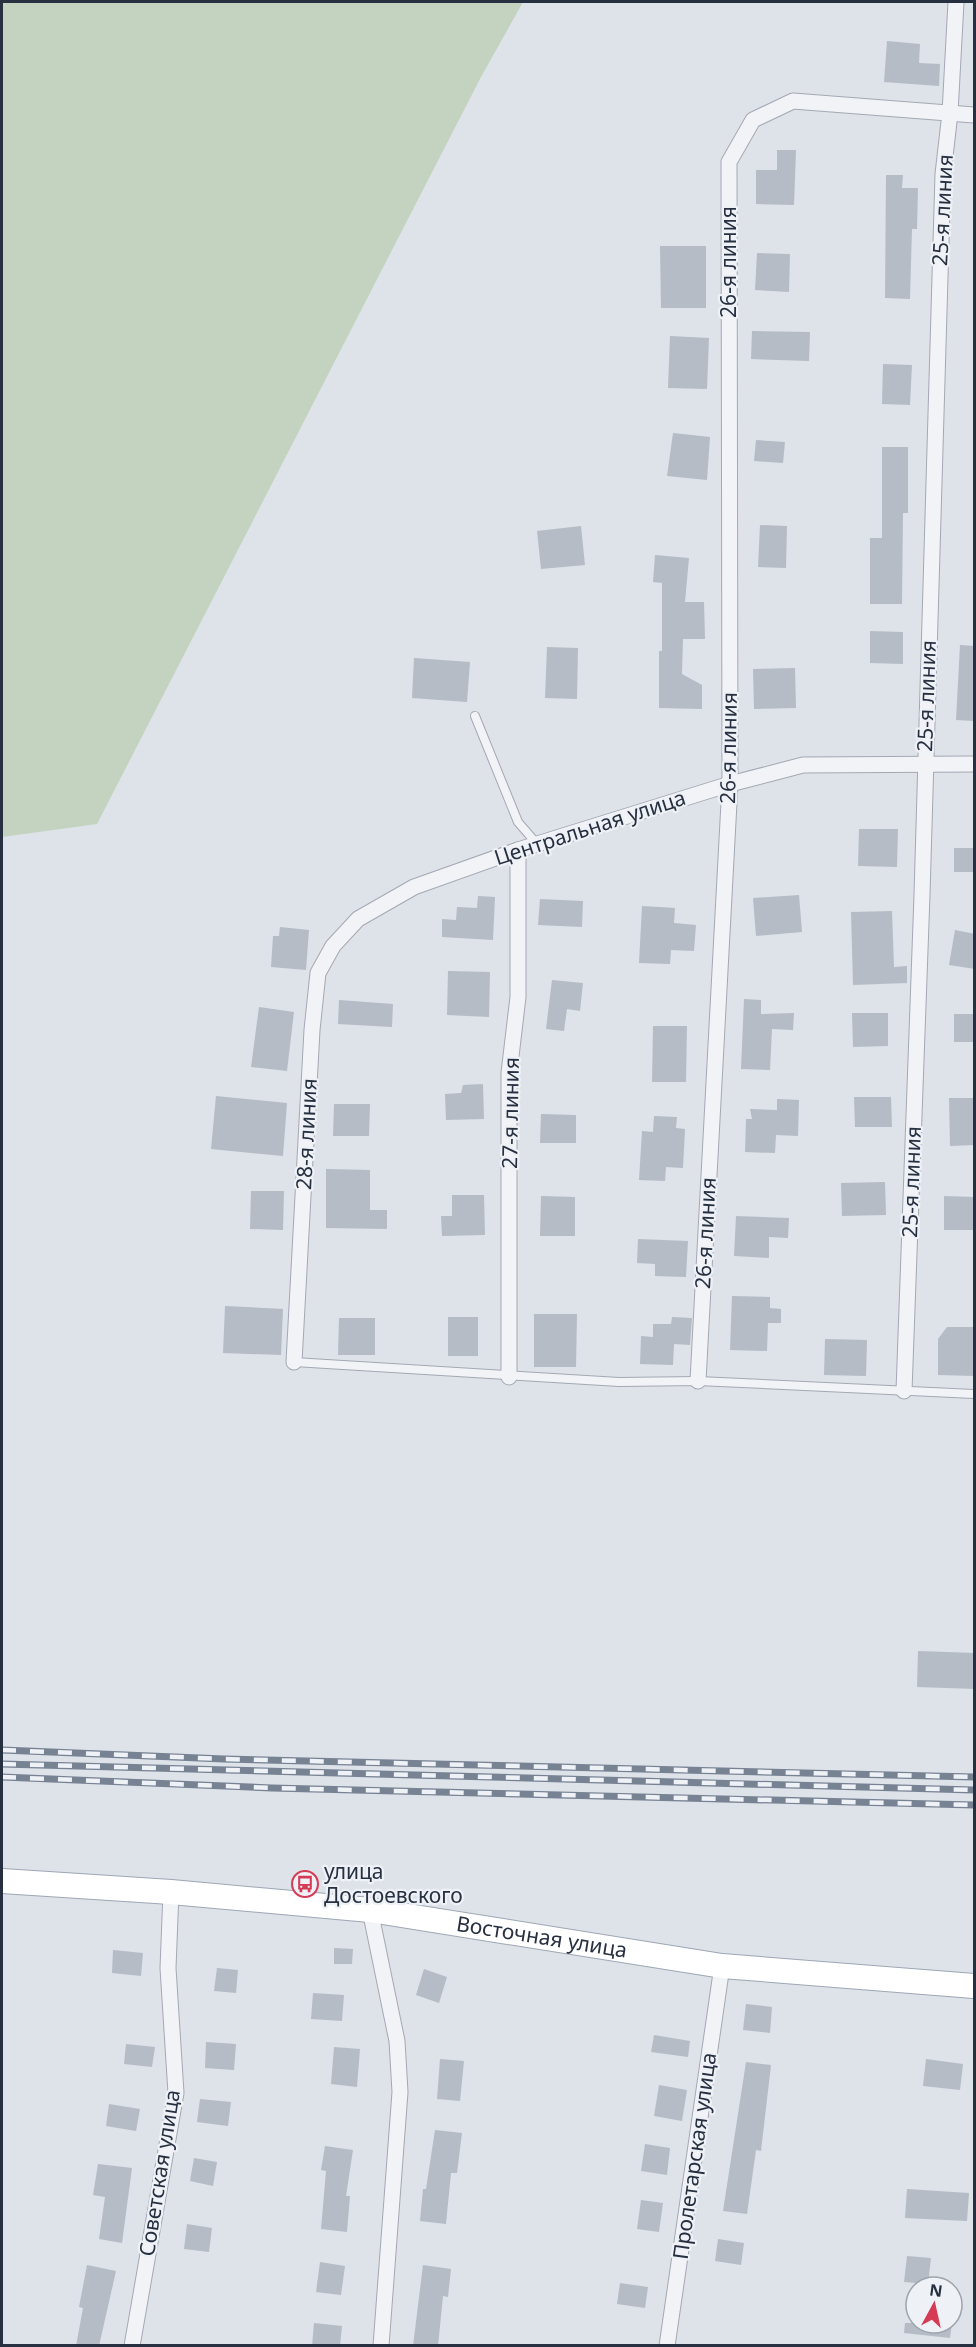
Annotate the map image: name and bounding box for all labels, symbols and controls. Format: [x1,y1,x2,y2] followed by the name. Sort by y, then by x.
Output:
[925,153,959,267] street label: 25-я линия
[714,206,742,318] street label: 26-я линия
[910,640,942,752] street label: 25-я линия
[713,692,743,804] street label: 26-я линия
[490,783,689,871] street label: Центральная улица
[495,1057,525,1169] street label: 27-я линия
[289,1077,323,1191] street label: 28-я линия
[895,1126,927,1238] street label: 25-я линия
[688,1176,722,1290] street label: 26-я линия
[324,1857,463,1909] place label: улица Достоевского
[290,1869,320,1899] bus stop icon: улица Достоевского
[454,1909,629,1964] street label: Восточная улица
[666,2051,722,2261] street label: Пролетарская улица
[132,2087,186,2258] street label: Советская улица
[904,2275,964,2335] north arrow
[928,2278,944,2302] text: N

